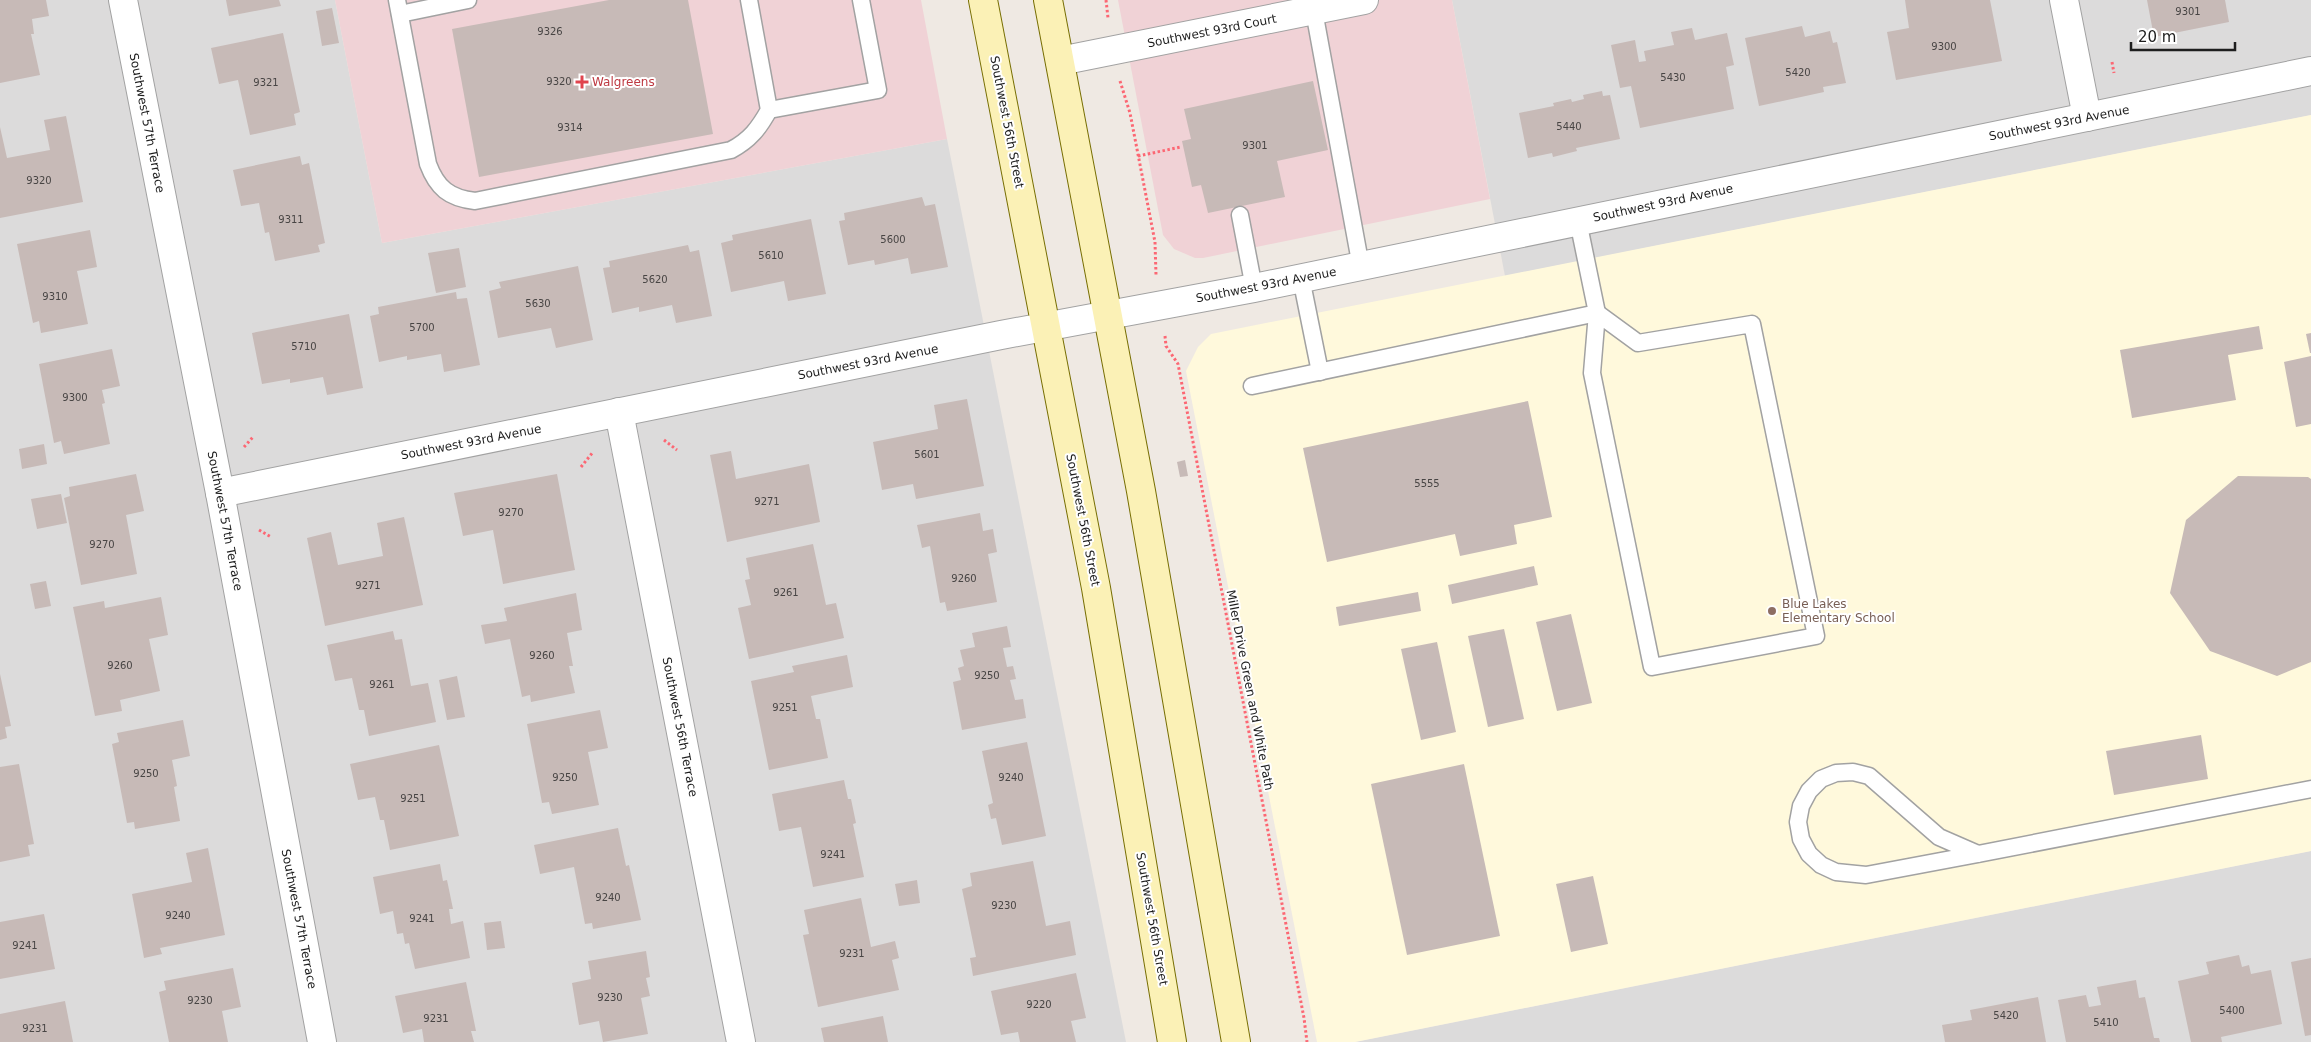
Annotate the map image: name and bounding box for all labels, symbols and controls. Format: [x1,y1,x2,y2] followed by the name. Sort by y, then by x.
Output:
[2175,6,2201,17] house number: 9301
[1146,12,1278,50] street label: Southwest 93rd Court
[2131,20,2235,52] scale bar
[537,26,563,37] house number: 9326
[2138,28,2176,46] text: 20 m
[1931,41,1957,52] house number: 9300
[127,52,167,194] street label: Southwest 57th Terrace
[987,55,1027,190] street label: Southwest 56th Street
[1785,67,1811,78] house number: 5420
[1660,72,1686,83] house number: 5430
[592,75,655,89] place label: Walgreens
[546,76,572,87] house number: 9320
[576,76,588,88] marker: Walgreens
[253,77,279,88] house number: 9321
[1988,102,2130,144] street label: Southwest 93rd Avenue
[1556,121,1582,132] house number: 5440
[557,122,583,133] house number: 9314
[1242,140,1268,151] house number: 9301
[26,175,52,186] house number: 9320
[1592,181,1734,225] street label: Southwest 93rd Avenue
[278,214,304,225] house number: 9311
[880,234,906,245] house number: 5600
[758,250,784,261] house number: 5610
[1195,264,1337,306] street label: Southwest 93rd Avenue
[642,274,668,285] house number: 5620
[42,291,68,302] house number: 9310
[525,298,551,309] house number: 5630
[409,322,435,333] house number: 5700
[291,341,317,352] house number: 5710
[797,341,939,383] street label: Southwest 93rd Avenue
[62,392,88,403] house number: 9300
[400,421,542,463] street label: Southwest 93rd Avenue
[914,449,940,460] house number: 5601
[205,450,245,592] street label: Southwest 57th Terrace
[1063,453,1103,588] street label: Southwest 56th Street
[1414,478,1440,489] house number: 5555
[754,496,780,507] house number: 9271
[498,507,524,518] house number: 9270
[89,539,115,550] house number: 9270
[951,573,977,584] house number: 9260
[355,580,381,591] house number: 9271
[773,587,799,598] house number: 9261
[1224,589,1276,791] street label: Miller Drive Green and White Path
[1782,597,1895,625] place label: Blue Lakes Elementary School
[1766,605,1778,617] marker: Blue Lakes Elementary School
[529,650,555,661] house number: 9260
[660,656,700,798] street label: Southwest 56th Terrace
[107,660,133,671] house number: 9260
[974,670,1000,681] house number: 9250
[369,679,395,690] house number: 9261
[772,702,798,713] house number: 9251
[133,768,159,779] house number: 9250
[552,772,578,783] house number: 9250
[998,772,1024,783] house number: 9240
[400,793,426,804] house number: 9251
[279,848,319,990] street label: Southwest 57th Terrace
[820,849,846,860] house number: 9241
[1133,851,1171,987] street label: Southwest 56th Street
[595,892,621,903] house number: 9240
[991,900,1017,911] house number: 9230
[165,910,191,921] house number: 9240
[409,913,435,924] house number: 9241
[12,940,38,951] house number: 9241
[839,948,865,959] house number: 9231
[597,992,623,1003] house number: 9230
[187,995,213,1006] house number: 9230
[1026,999,1052,1010] house number: 9220
[2219,1005,2245,1016] house number: 5400
[1993,1010,2019,1021] house number: 5420
[423,1013,449,1024] house number: 9231
[2093,1017,2119,1028] house number: 5410
[22,1023,48,1034] house number: 9231

